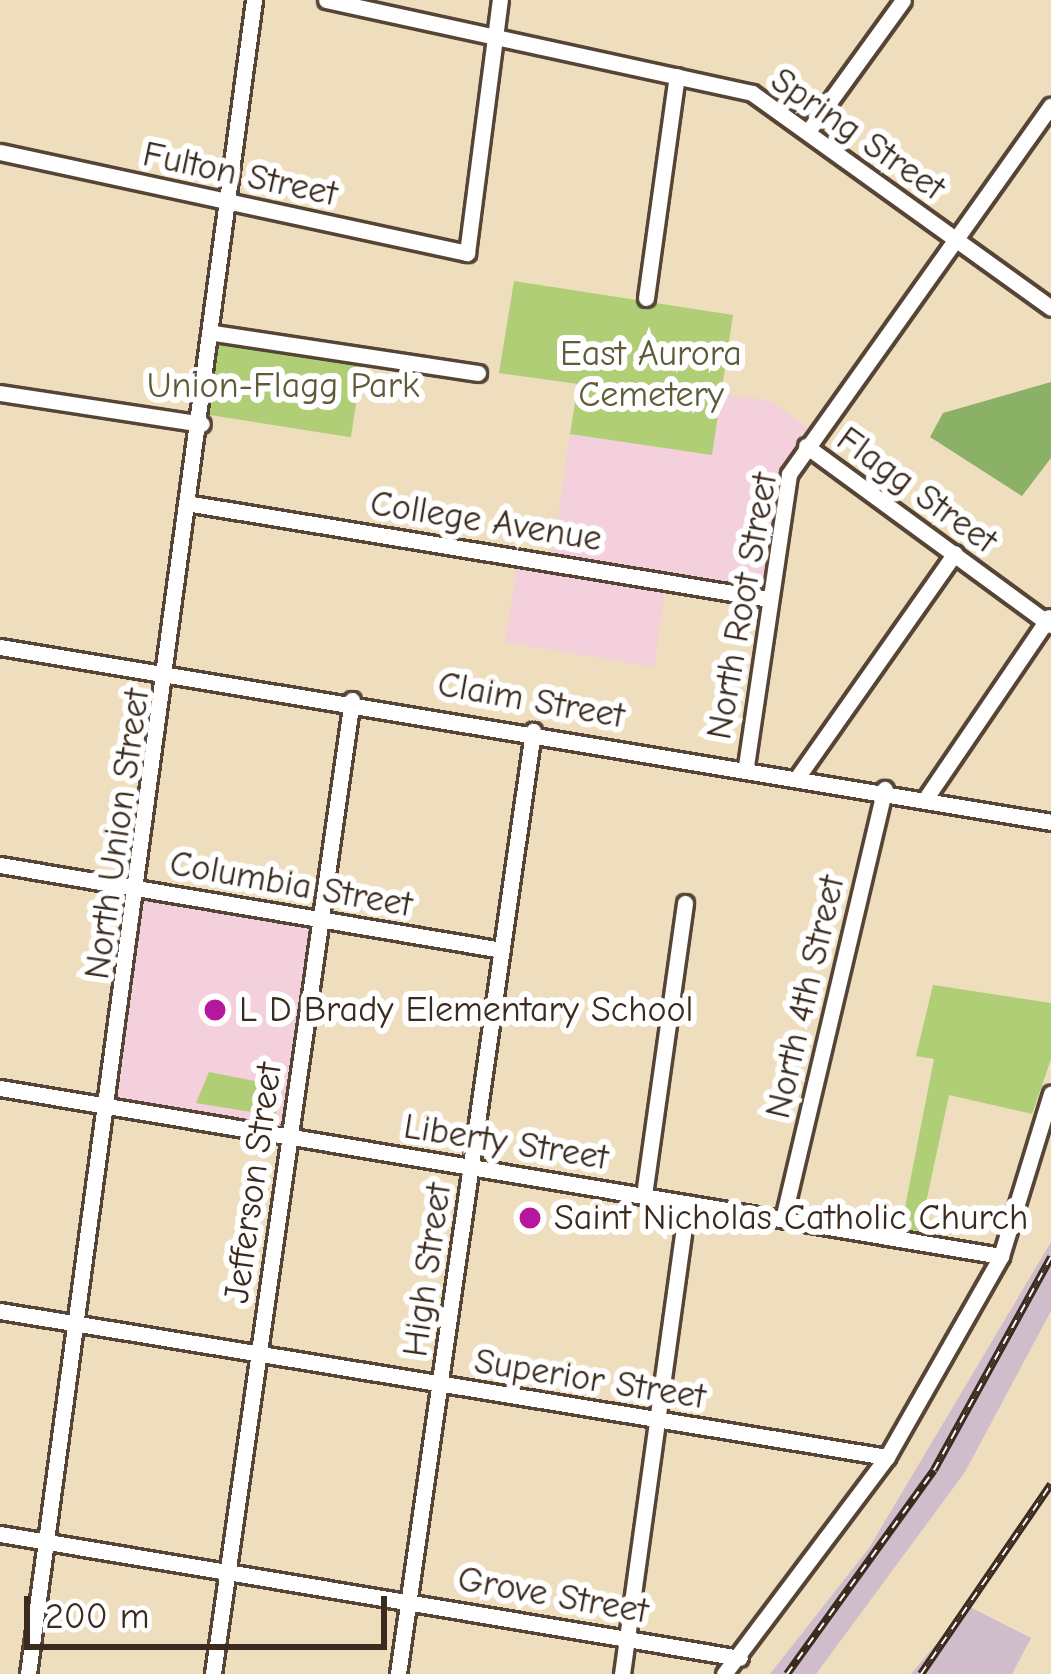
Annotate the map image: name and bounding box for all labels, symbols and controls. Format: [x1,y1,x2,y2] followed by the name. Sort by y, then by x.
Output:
[763,58,953,210] street label: Spring Street
[139,132,341,216] street label: Fulton Street
[560,331,742,416] park label: East Aurora Cemetery
[147,364,419,408] park label: Union-Flagg Park
[828,417,1006,563] street label: Flagg Street
[697,469,787,743] street label: North Root Street
[367,481,605,561] street label: College Avenue
[434,662,628,738] street label: Claim Street
[75,686,159,982] street label: North Union Street
[166,841,416,927] street label: Columbia Street
[756,871,854,1123] street label: North 4th Street
[239,988,693,1032] place label: L D Brady Elementary School
[202,997,228,1023] marker: L D Brady Elementary School
[215,1060,291,1306] street label: Jefferson Street
[401,1105,611,1179] street label: Liberty Street
[393,1180,461,1360] street label: High Street
[554,1196,1028,1240] place label: Saint Nicholas Catholic Church
[517,1205,543,1231] marker: Saint Nicholas Catholic Church
[471,1339,709,1419] street label: Superior Street
[454,1557,652,1633] street label: Grove Street
[30,1572,393,1646] scale bar
[45,1596,149,1637] text: 200 m

